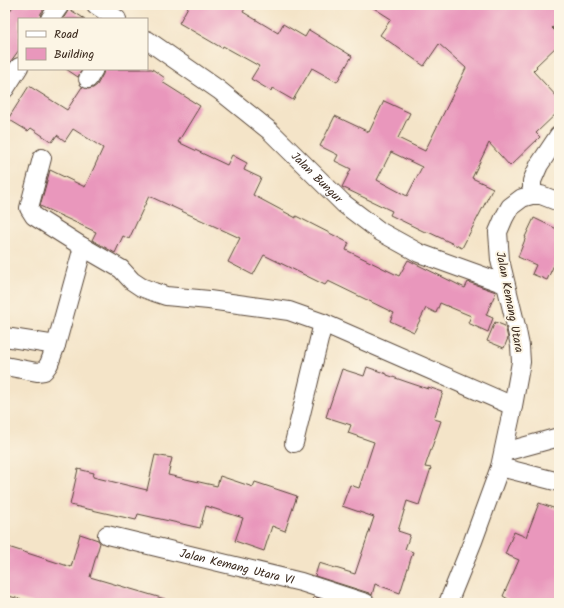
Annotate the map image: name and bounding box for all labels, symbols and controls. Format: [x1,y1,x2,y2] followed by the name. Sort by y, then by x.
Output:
[18,18,148,70] legend
[54,25,79,44] text: Road
[54,45,94,64] text: Building
[286,148,348,208] street label: Jalan Bungur
[490,250,529,355] street label: Jalan Kemang Utara
[178,544,297,590] street label: Jalan Kemang Utara VI

